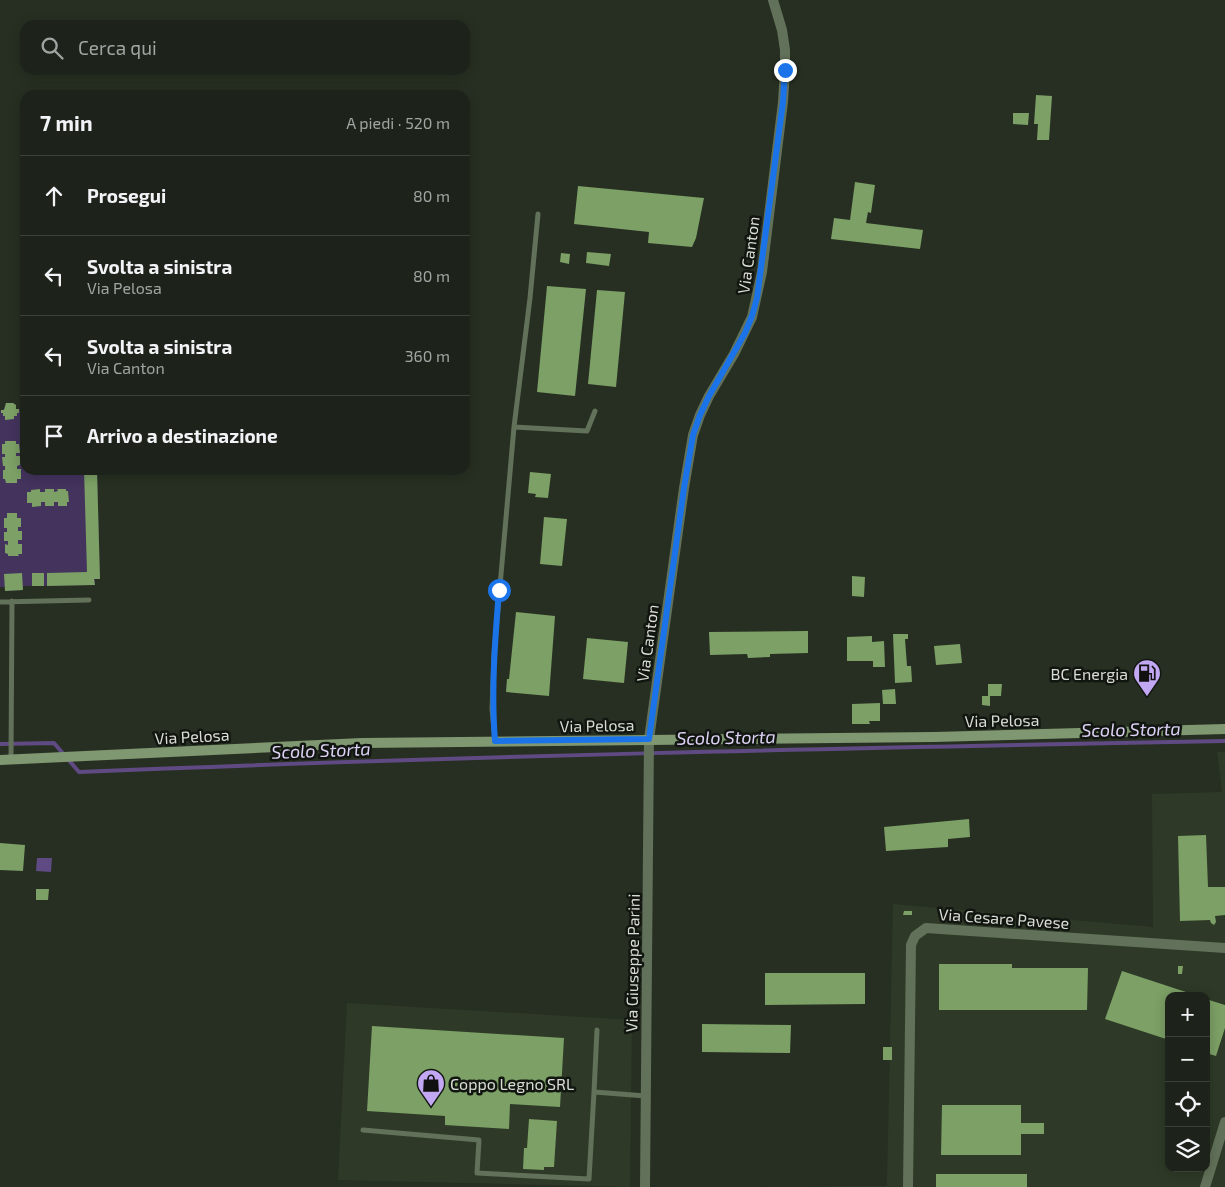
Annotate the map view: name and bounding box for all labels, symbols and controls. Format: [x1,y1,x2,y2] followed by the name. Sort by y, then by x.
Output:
[20,20,470,75] search box
[38,34,66,62] icon: search
[78,36,157,59] text: Cerca qui
[774,59,797,82] route end
[40,110,93,135] text: 7 min
[346,113,450,132] text: A piedi · 520 m
[40,182,68,210] icon: ahead
[87,184,166,207] text: Prosegui
[413,186,450,205] text: 80 m
[733,215,763,295] street label: Via Canton
[87,255,232,278] text: Svolta a sinistra
[40,262,68,290] icon: left
[413,266,450,285] text: 80 m
[87,278,162,297] text: Via Pelosa
[87,335,232,358] text: Svolta a sinistra
[40,342,68,370] icon: left
[405,346,450,365] text: 360 m
[87,358,165,377] text: Via Canton
[40,422,68,450] icon: arrive
[87,424,278,447] text: Arrivo a destinazione
[488,579,511,602] route start
[632,603,662,683] street label: Via Canton
[1132,658,1162,697] fuel station icon: BC Energia
[1051,664,1128,683] place label: BC Energia
[964,710,1040,730] street label: Via Pelosa
[559,715,635,735] street label: Via Pelosa
[1081,717,1181,741] water label: Scolo Storta
[154,725,230,747] street label: Via Pelosa
[676,725,776,749] water label: Scolo Storta
[271,737,371,763] water label: Scolo Storta
[621,894,643,1032] street label: Via Giuseppe Parini
[938,904,1070,932] street label: Via Cesare Pavese
[1165,992,1210,1172] map controls
[1165,992,1210,1037] button: +
[1165,1037,1210,1082] button: −
[416,1068,446,1107] shop icon: Coppo Legno SRL
[450,1074,574,1093] place label: Coppo Legno SRL
[1165,1082,1210,1127] button: locate
[1165,1127,1210,1172] button: layers

